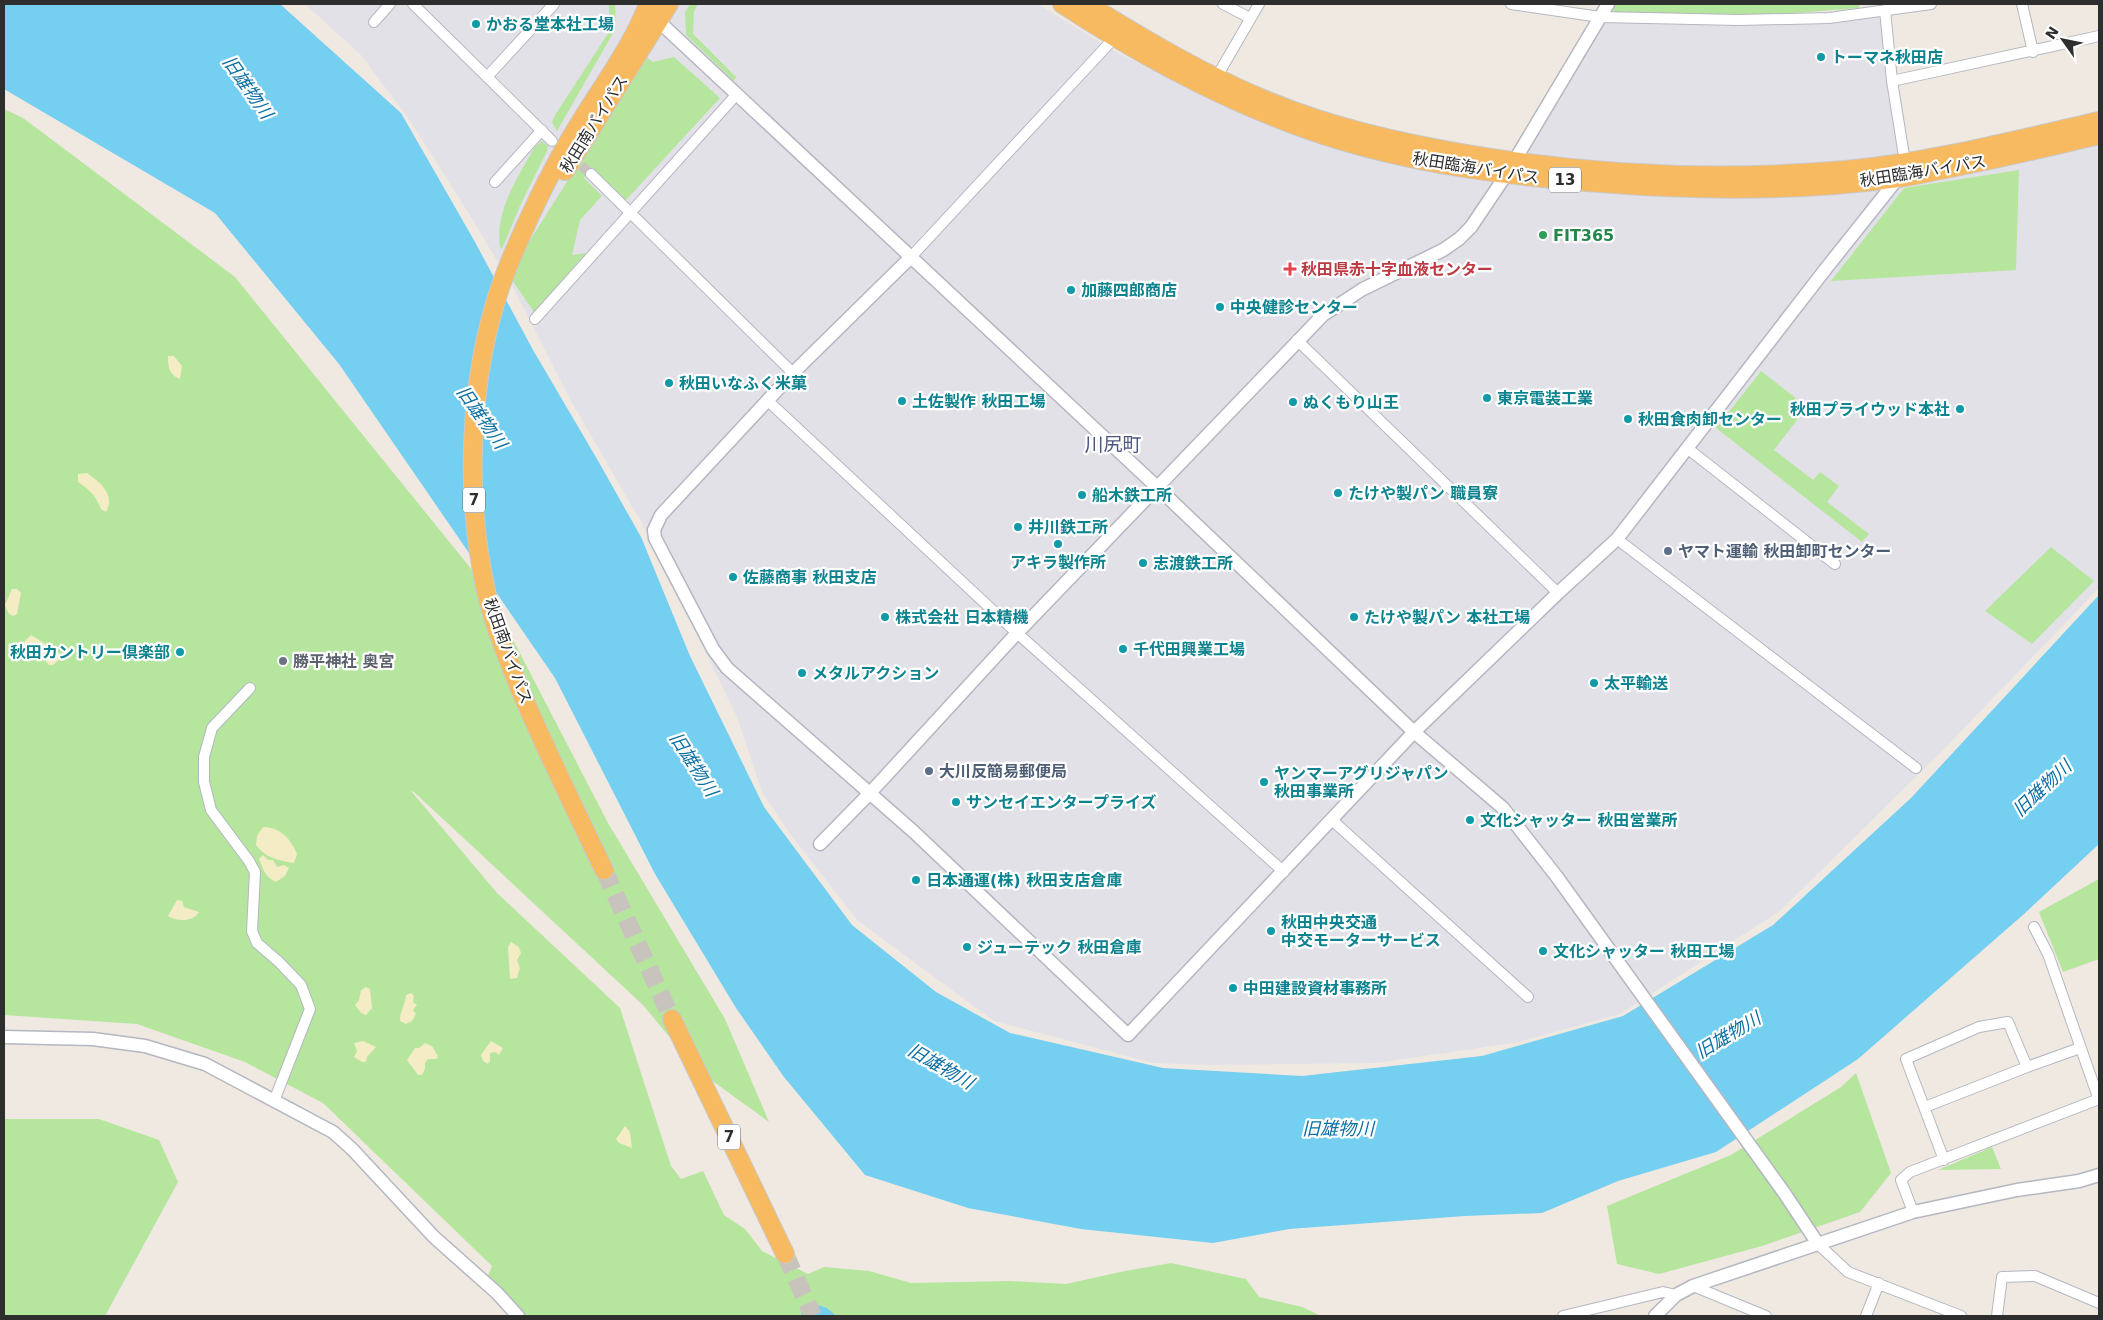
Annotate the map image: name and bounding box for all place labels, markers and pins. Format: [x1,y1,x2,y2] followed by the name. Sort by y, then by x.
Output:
[486,15,614,34] place label: かおる堂本社工場
[470,18,482,30] marker: かおる堂本社工場
[1831,48,1943,67] place label: トーマネ秋田店
[1815,51,1827,63] marker: トーマネ秋田店
[1553,226,1614,245] place label: FIT365
[1537,229,1549,241] marker: FIT365
[1301,260,1493,279] place label: 秋田県赤十字血液センター
[1283,262,1297,276] marker: 秋田県赤十字血液センター
[1081,281,1177,300] place label: 加藤四郎商店
[1065,284,1077,296] marker: 加藤四郎商店
[1230,298,1358,317] place label: 中央健診センター
[1214,301,1226,313] marker: 中央健診センター
[679,374,807,393] place label: 秋田いなふく米菓
[663,377,675,389] marker: 秋田いなふく米菓
[1497,389,1593,408] place label: 東京電装工業
[912,392,1046,411] place label: 土佐製作 秋田工場
[1481,392,1493,404] marker: 東京電装工業
[1303,393,1399,412] place label: ぬくもり山王
[896,395,908,407] marker: 土佐製作 秋田工場
[1287,396,1299,408] marker: ぬくもり山王
[1790,400,1950,419] place label: 秋田プライウッド本社
[1954,403,1966,415] marker: 秋田プライウッド本社
[1638,410,1782,429] place label: 秋田食肉卸センター
[1622,413,1634,425] marker: 秋田食肉卸センター
[1348,484,1498,503] place label: たけや製パン 職員寮
[1092,486,1172,505] place label: 船木鉄工所
[1332,487,1344,499] marker: たけや製パン 職員寮
[1076,489,1088,501] marker: 船木鉄工所
[1028,518,1108,537] place label: 井川鉄工所
[1012,521,1024,533] marker: 井川鉄工所
[1052,538,1064,550] marker: アキラ製作所
[1678,542,1892,561] place label: ヤマト運輸 秋田卸町センター
[1662,545,1674,557] marker: ヤマト運輸 秋田卸町センター
[1010,553,1106,572] place label: アキラ製作所
[1153,554,1233,573] place label: 志渡鉄工所
[1137,557,1149,569] marker: 志渡鉄工所
[742,568,877,587] place label: 佐藤商事 秋田支店
[727,571,739,583] marker: 佐藤商事 秋田支店
[895,608,1029,627] place label: 株式会社 日本精機
[1364,608,1530,627] place label: たけや製パン 本社工場
[879,611,891,623] marker: 株式会社 日本精機
[1348,611,1360,623] marker: たけや製パン 本社工場
[1133,640,1245,659] place label: 千代田興業工場
[10,643,170,662] place label: 秋田カントリー倶楽部
[1117,643,1129,655] marker: 千代田興業工場
[174,646,186,658] marker: 秋田カントリー倶楽部
[293,652,395,671] place label: 勝平神社 奥宮
[277,655,289,667] marker: 勝平神社 奥宮
[812,664,939,683] place label: メタルアクション
[796,667,808,679] marker: メタルアクション
[1604,674,1668,693] place label: 太平輸送
[1588,677,1600,689] marker: 太平輸送
[939,762,1067,781] place label: 大川反簡易郵便局
[1274,764,1449,801] place label: ヤンマーアグリジャパン 秋田事業所
[923,765,935,777] marker: 大川反簡易郵便局
[1258,776,1270,788] marker: ヤンマーアグリジャパン 秋田事業所
[966,793,1156,812] place label: サンセイエンタープライズ
[950,796,962,808] marker: サンセイエンタープライズ
[1480,811,1678,830] place label: 文化シャッター 秋田営業所
[1464,814,1476,826] marker: 文化シャッター 秋田営業所
[926,871,1122,890] place label: 日本通運(株) 秋田支店倉庫
[910,874,922,886] marker: 日本通運(株) 秋田支店倉庫
[1281,913,1441,950] place label: 秋田中央交通 中交モーターサービス
[1265,925,1277,937] marker: 秋田中央交通 中交モーターサービス
[977,938,1141,957] place label: ジューテック 秋田倉庫
[961,941,973,953] marker: ジューテック 秋田倉庫
[1553,942,1735,961] place label: 文化シャッター 秋田工場
[1537,945,1549,957] marker: 文化シャッター 秋田工場
[1243,979,1387,998] place label: 中田建設資材事務所
[1227,982,1239,994] marker: 中田建設資材事務所

